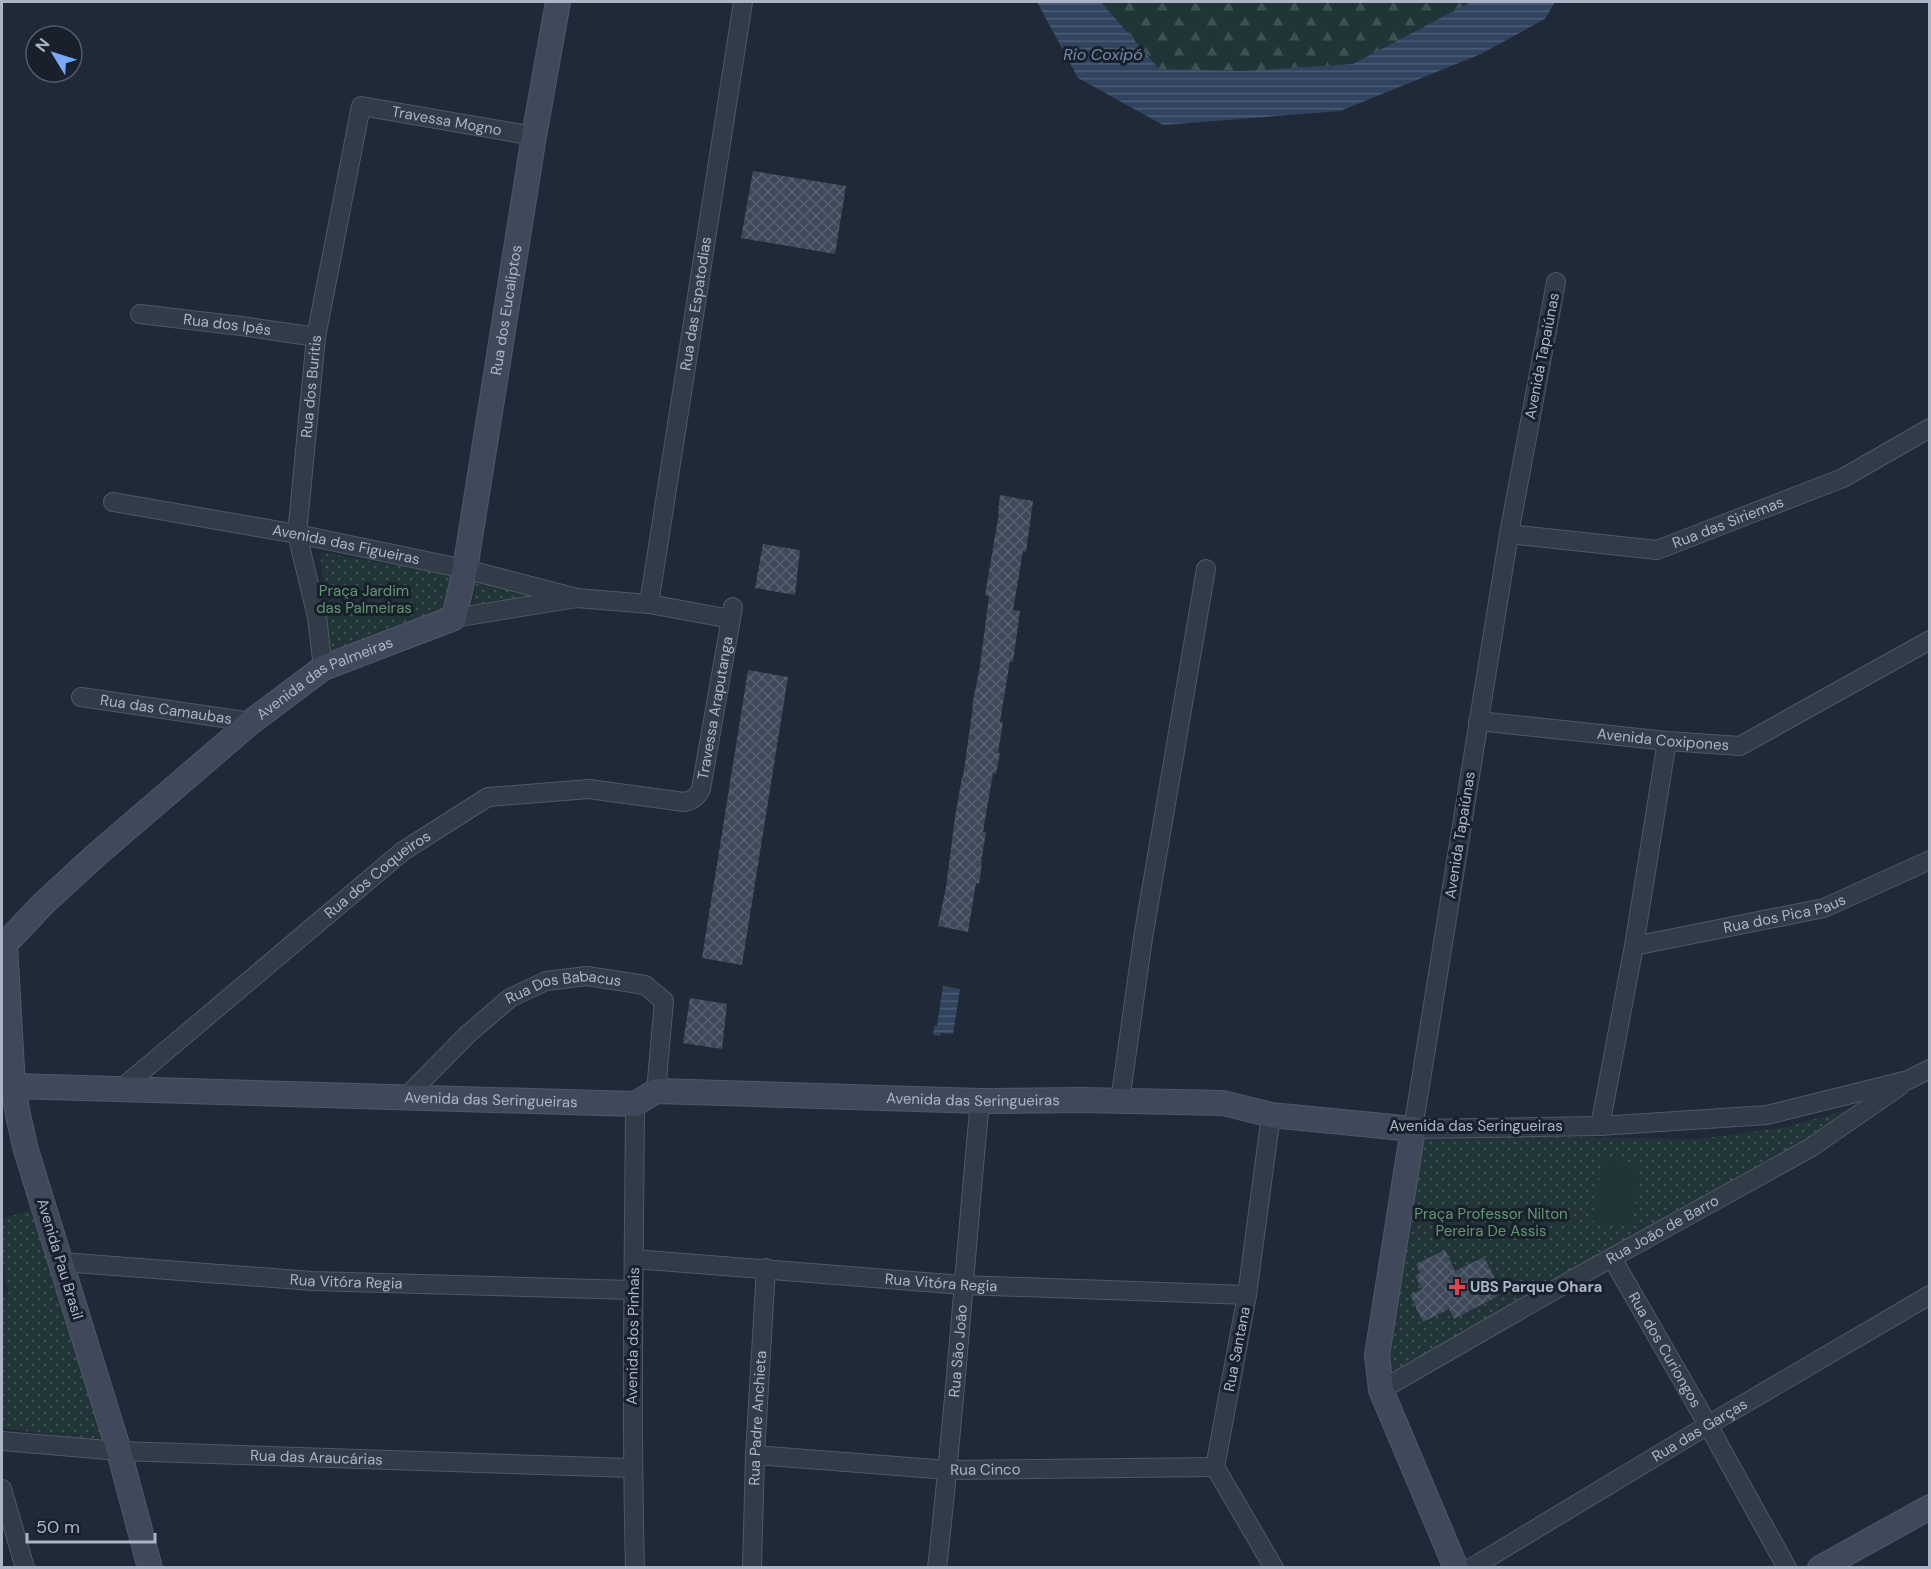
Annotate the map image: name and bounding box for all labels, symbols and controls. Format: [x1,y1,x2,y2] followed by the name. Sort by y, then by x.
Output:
[24,24,84,84] north arrow
[31,34,54,56] text: N
[1063,44,1143,65] water label: Rio Coxipó
[390,101,503,140] street label: Travessa Mogno
[676,235,716,372] street label: Rua das Espatodias
[486,243,527,376] street label: Rua dos Eucaliptos
[1520,291,1564,421] street label: Avenida Tapaiúnas
[182,309,273,340] street label: Rua dos Ipês
[296,334,326,439] street label: Rua dos Buritis
[1669,492,1787,553] street label: Rua das Siriemas
[271,520,422,569] street label: Avenida das Figueiras
[316,581,412,618] park label: Praça Jardim das Palmeiras
[252,632,396,724] street label: Avenida das Palmeiras
[693,635,738,781] street label: Travessa Araputanga
[99,690,233,729] street label: Rua das Camaubas
[1596,724,1730,755] street label: Avenida Coxipones
[1440,770,1480,900] street label: Avenida Tapaiúnas
[320,826,434,923] street label: Rua dos Coqueiros
[1722,889,1849,938] street label: Rua dos Pica Paus
[502,966,623,1009] street label: Rua Dos Babacus
[404,1087,578,1112] street label: Avenida das Seringueiras
[886,1088,1060,1111] street label: Avenida das Seringueiras
[1389,1116,1563,1136] street label: Avenida das Seringueiras
[1603,1190,1723,1269] street label: Rua João de Barro
[32,1196,88,1322] street label: Avenida Pau Brasil
[1414,1204,1568,1241] park label: Praça Professor Nilton Pereira De Assis
[622,1267,644,1405] street label: Avenida dos Pinhais
[289,1269,403,1294] street label: Rua Vitóra Regia
[884,1269,998,1296] street label: Rua Vitóra Regia
[1470,1277,1602,1297] place label: UBS Parque Ohara
[1448,1278,1466,1296] marker: UBS Parque Ohara
[1624,1289,1706,1411] street label: Rua dos Curiongos
[944,1304,972,1398] street label: Rua São João
[1219,1305,1255,1393] street label: Rua Santana
[744,1350,771,1486] street label: Rua Padre Anchieta
[1648,1394,1751,1467] street label: Rua das Garças
[250,1445,383,1470] street label: Rua das Araucárias
[950,1459,1021,1480] street label: Rua Cinco
[27,1506,154,1544] scale bar
[36,1515,80,1539] text: 50 m

